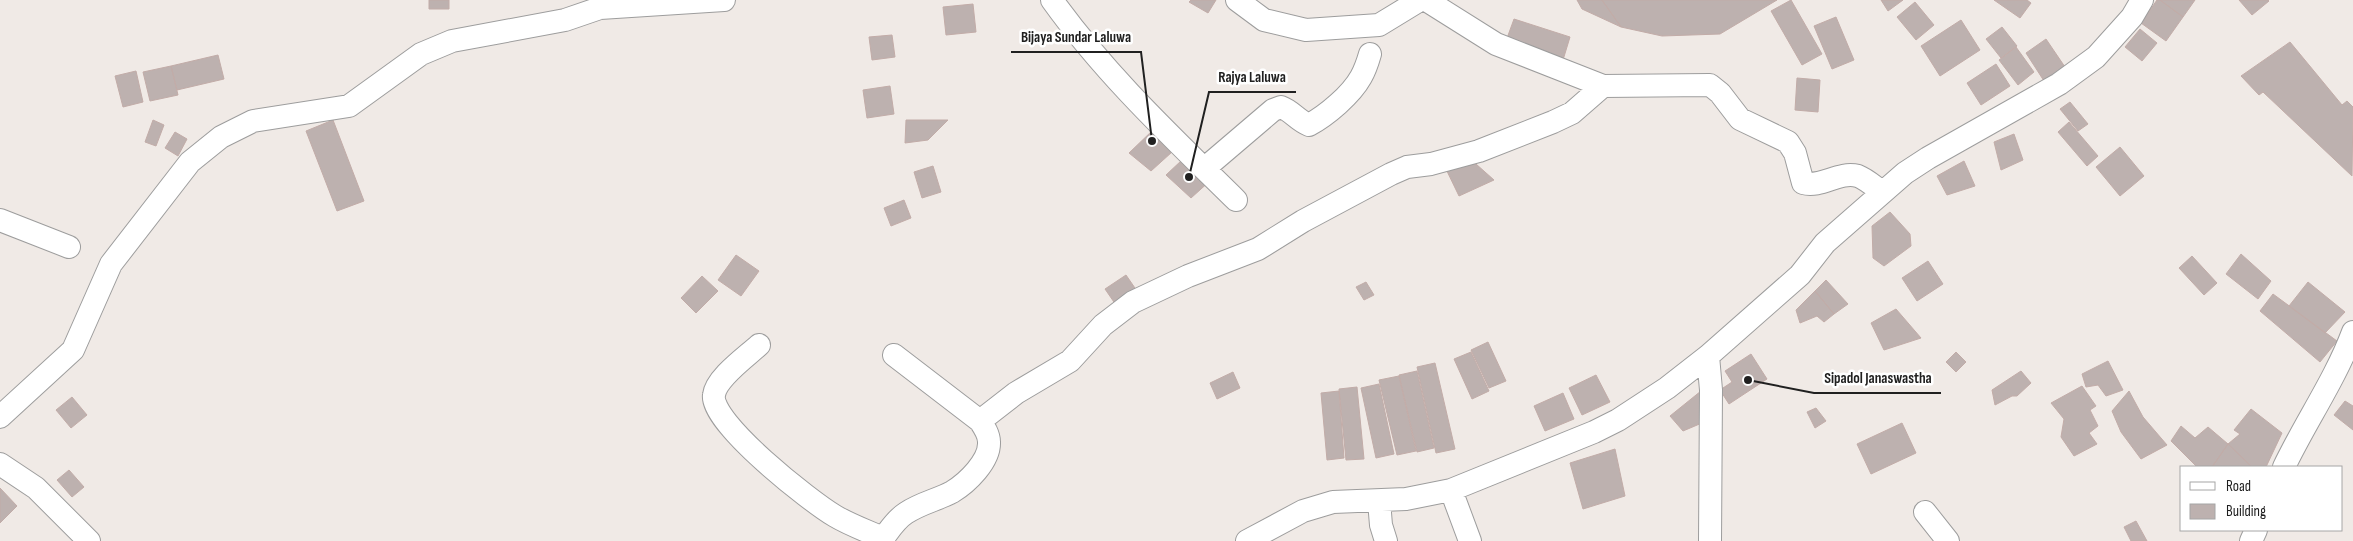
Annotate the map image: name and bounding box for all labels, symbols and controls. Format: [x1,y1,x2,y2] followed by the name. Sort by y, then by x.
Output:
[1011,22,1141,52] callout: Bijaya Sundar Laluwa
[1021,28,1131,47] text: Bijaya Sundar Laluwa
[1209,62,1296,92] callout: Rajya Laluwa
[1218,68,1286,87] text: Rajya Laluwa
[1814,363,1941,393] callout: Sipadol Janaswastha
[1824,369,1932,388] text: Sipadol Janaswastha
[2180,466,2343,531] legend
[2226,477,2251,496] text: Road
[2226,502,2266,521] text: Building

